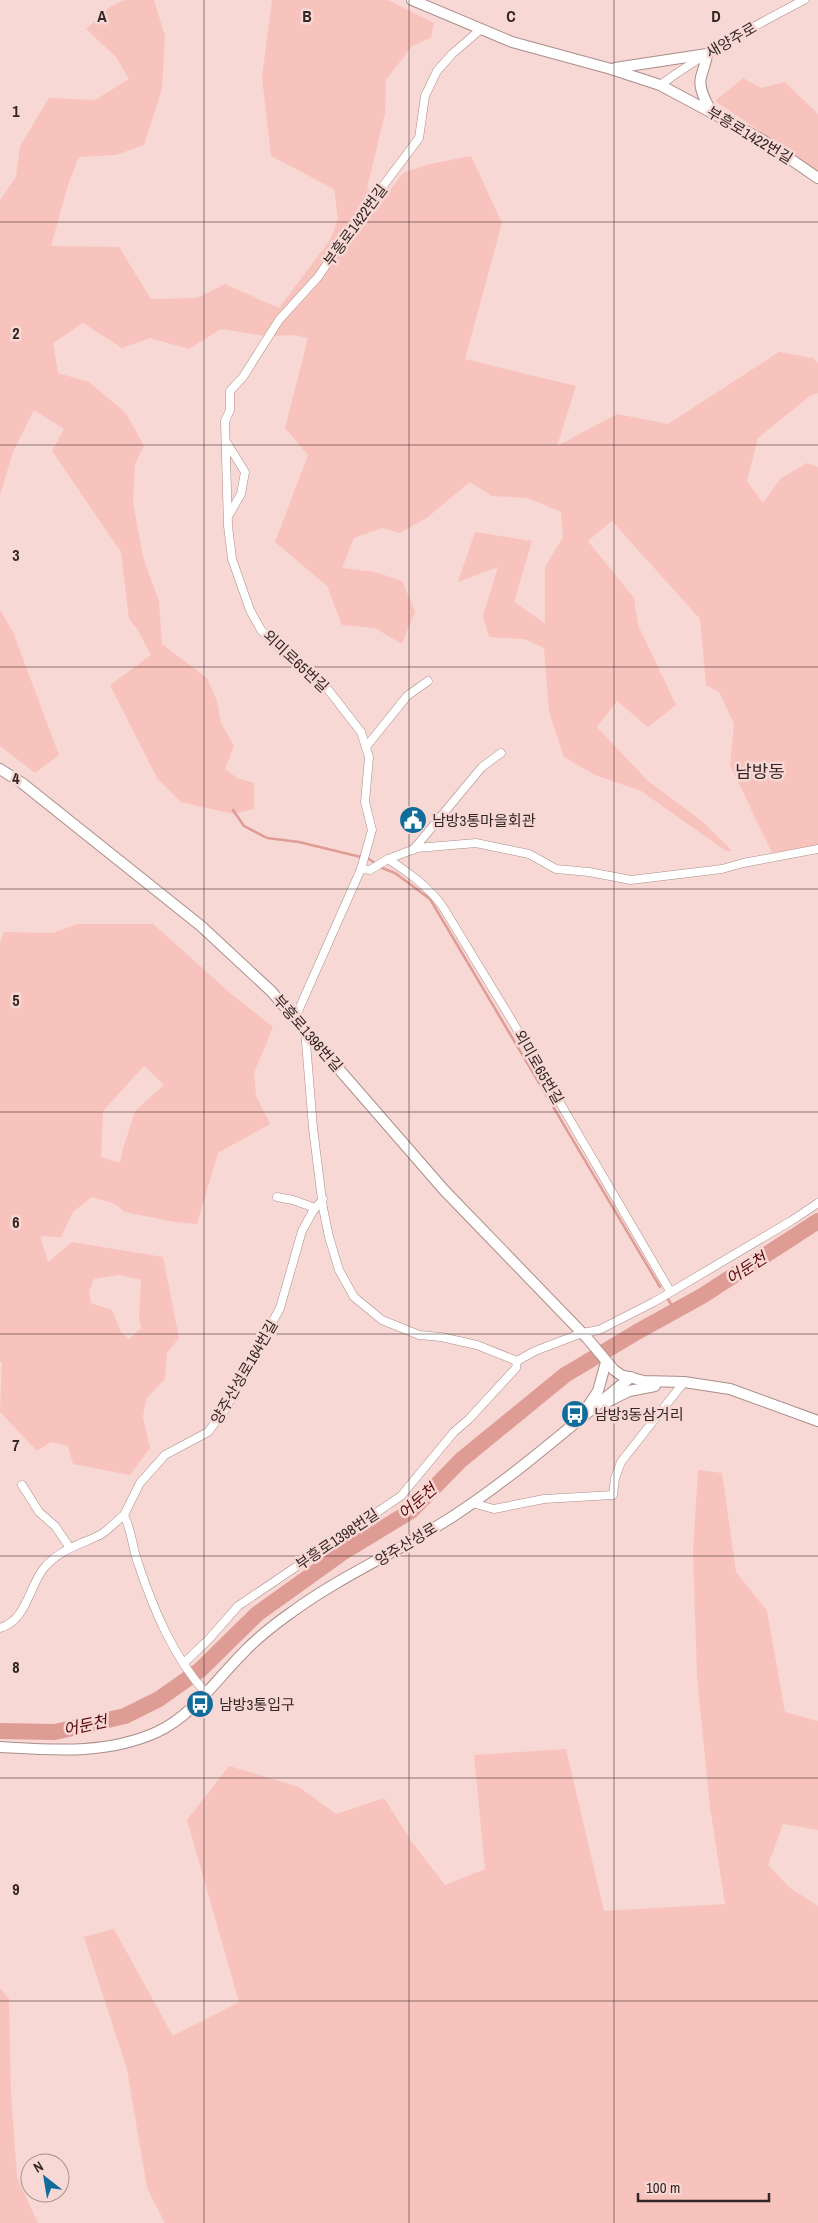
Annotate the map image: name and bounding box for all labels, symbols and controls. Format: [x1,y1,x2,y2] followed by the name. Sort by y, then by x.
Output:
[97,5,107,27] text: A
[302,5,312,27] text: B
[506,5,516,27] text: C
[711,5,721,27] text: D
[702,17,760,63] street label: 새양주로
[12,100,20,122] text: 1
[703,101,797,169] street label: 부흥로1422번길
[318,180,392,270] street label: 부흥로1422번길
[12,322,20,344] text: 2
[12,544,20,566] text: 3
[259,625,333,697] street label: 외미로65번길
[735,759,785,784] district label: 남방동
[12,767,20,789] text: 4
[398,805,428,835] public building icon: 남방3통마을회관
[432,810,536,831] place label: 남방3통마을회관
[12,989,20,1011] text: 5
[268,990,348,1076] street label: 부흥로1398번길
[509,1026,569,1108] street label: 외미로65번길
[12,1211,20,1233] text: 6
[721,1246,772,1289] water label: 어둔천
[206,1316,282,1428] street label: 양주산성로164번길
[560,1399,590,1429] bus stop icon: 남방3동삼거리
[594,1404,684,1425] place label: 남방3동삼거리
[12,1434,20,1456] text: 7
[393,1477,443,1524] water label: 어둔천
[291,1503,383,1575] street label: 부흥로1398번길
[371,1517,441,1571] street label: 양주산성로
[12,1656,20,1678] text: 8
[185,1689,215,1719] bus stop icon: 남방3통입구
[219,1694,295,1715] place label: 남방3통입구
[61,1709,111,1740] water label: 어둔천
[12,1878,20,1900] text: 9
[20,2153,70,2203] north arrow
[30,2157,46,2177] text: N
[638,2170,769,2202] scale bar
[646,2177,680,2198] text: 100 m

